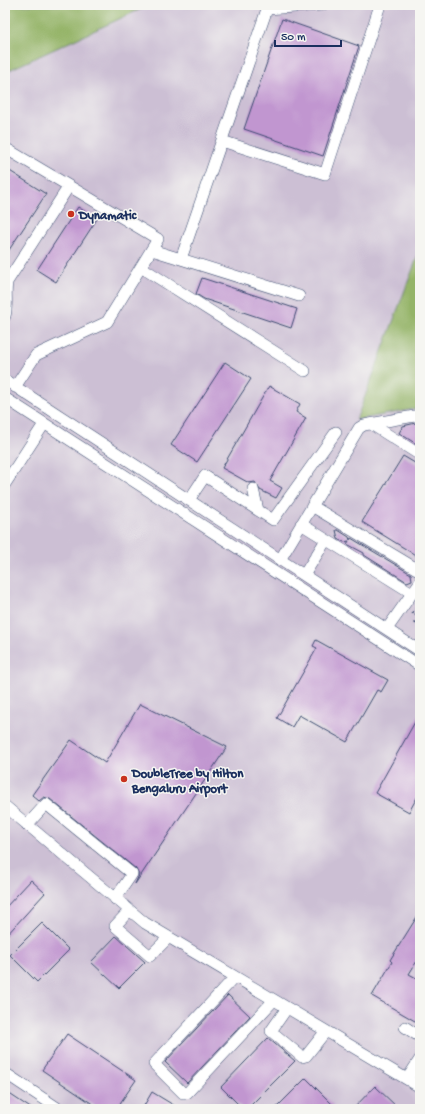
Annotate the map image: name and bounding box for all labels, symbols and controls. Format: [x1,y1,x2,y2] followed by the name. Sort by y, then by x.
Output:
[275,22,341,48] scale bar
[281,31,306,45] text: 50 m
[66,209,76,219] marker: Dynamatic
[78,209,138,224] place label: Dynamatic
[131,767,244,798] place label: DoubleTree by Hilton Bengaluru Airport
[119,774,129,784] marker: DoubleTree by Hilton Bengaluru Airport

